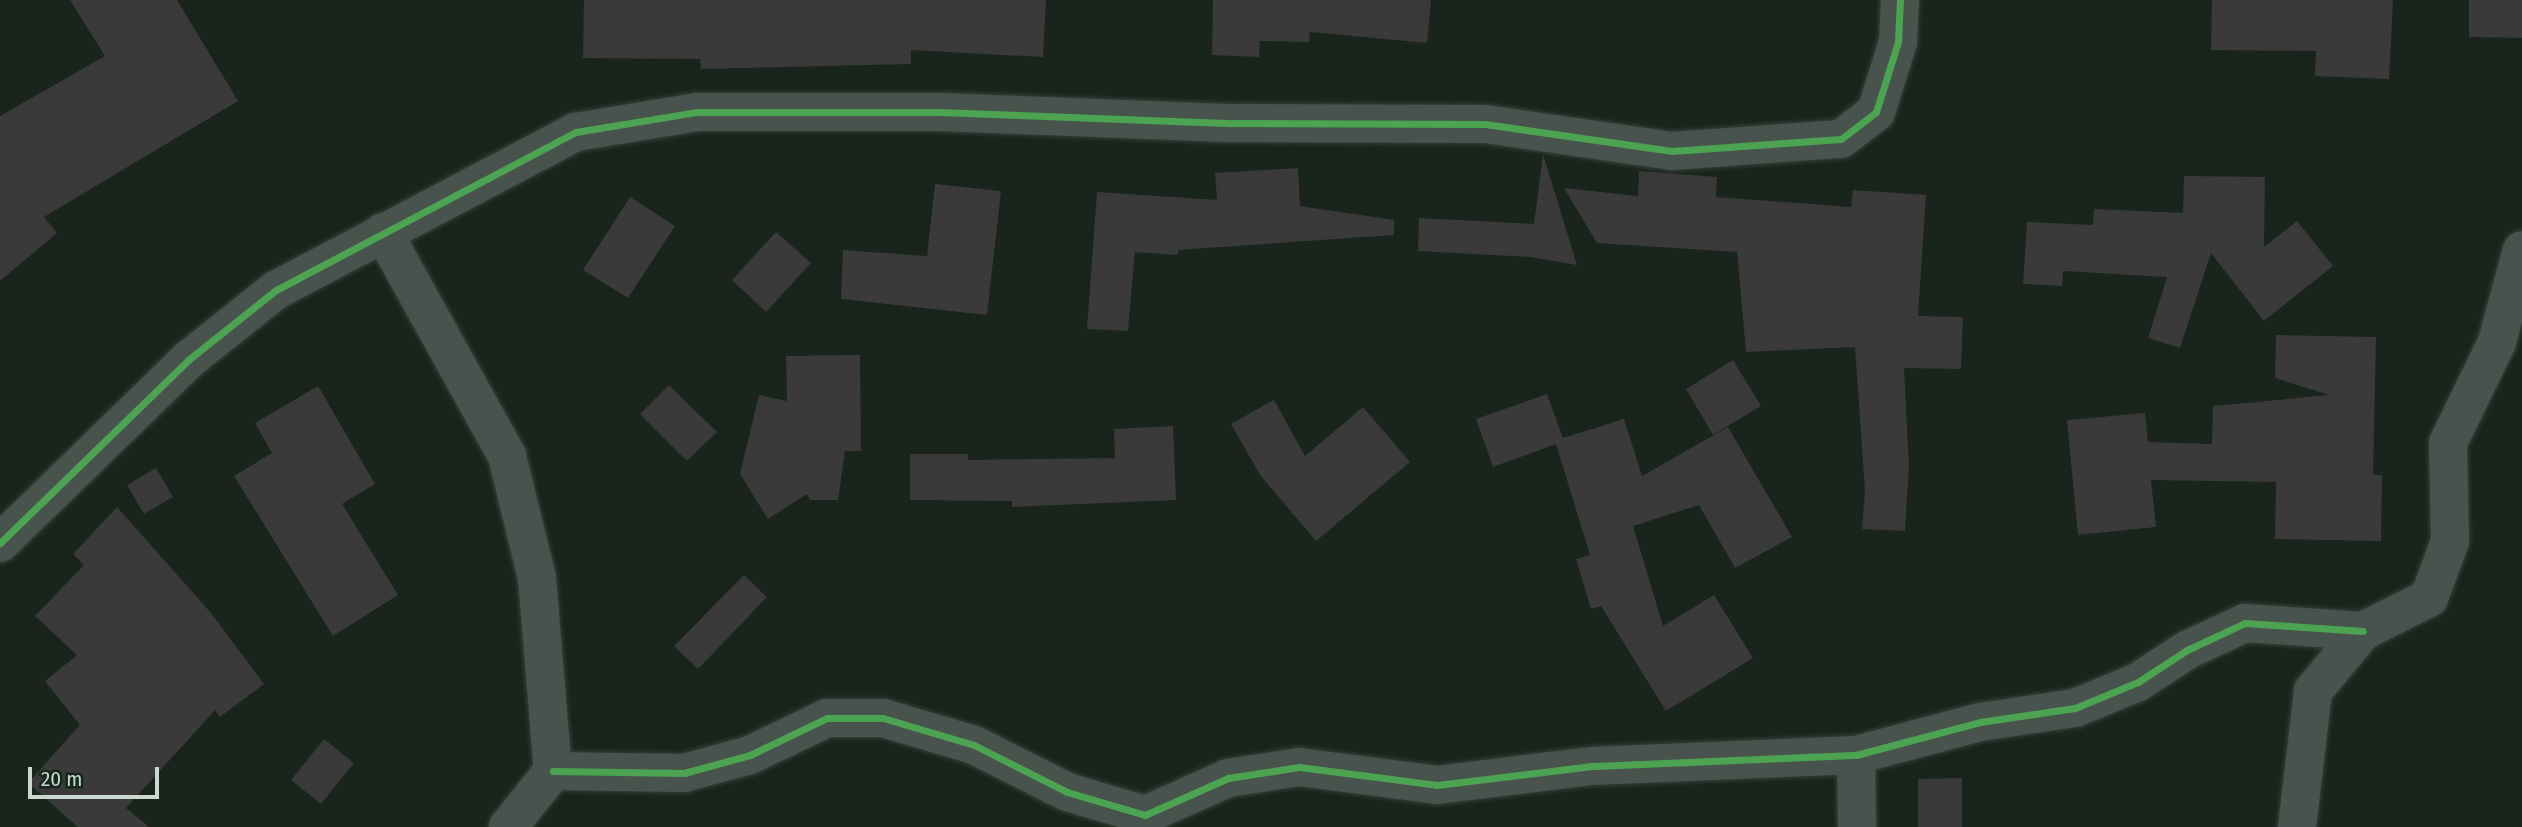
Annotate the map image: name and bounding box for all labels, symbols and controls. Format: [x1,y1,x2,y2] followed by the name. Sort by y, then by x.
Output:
[32,754,163,798] scale bar
[41,766,82,792] text: 20 m

